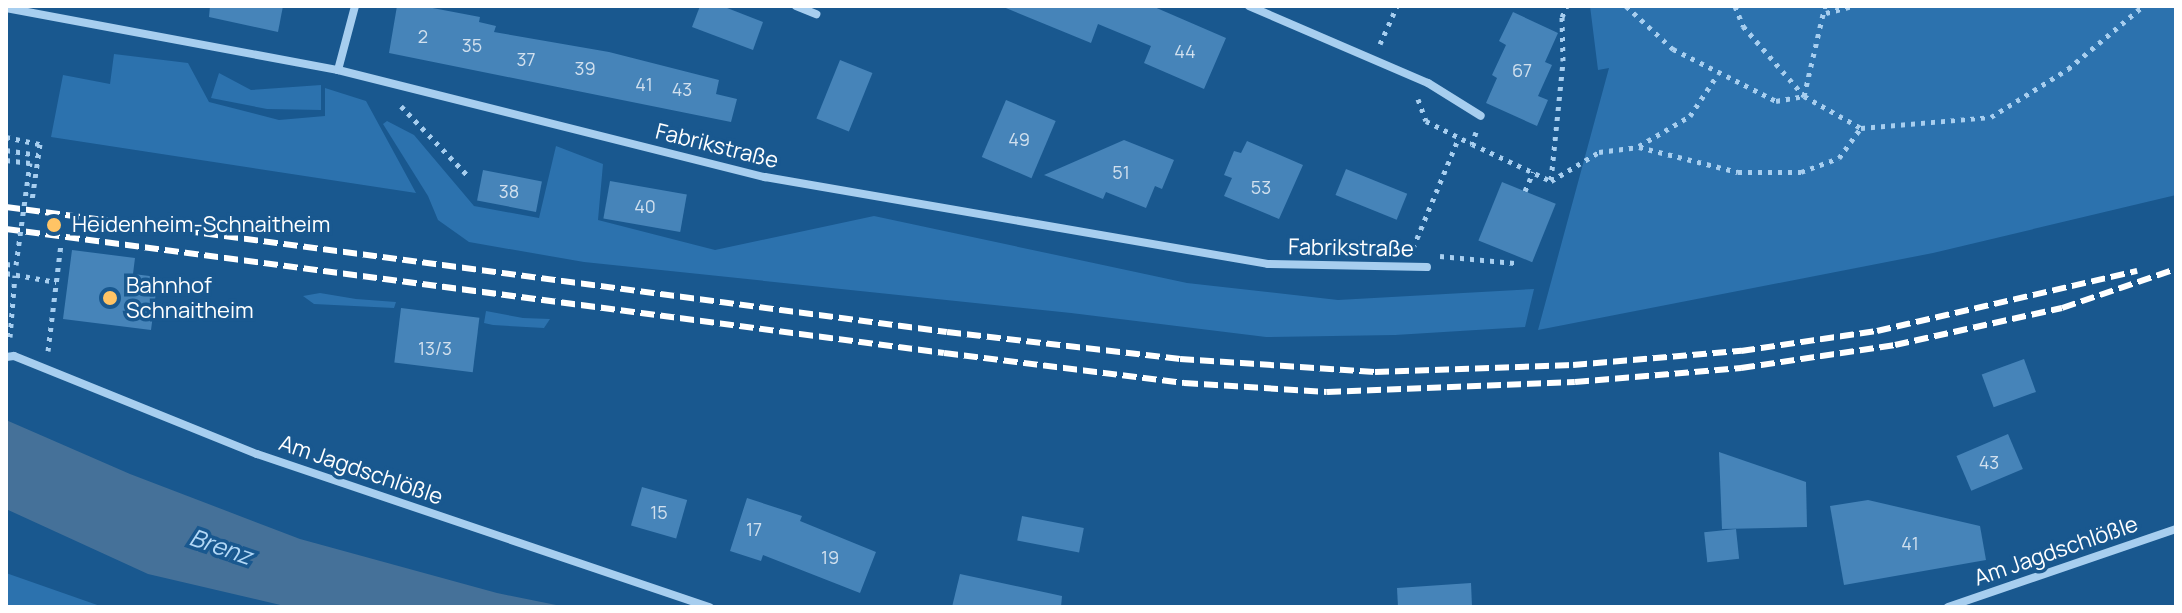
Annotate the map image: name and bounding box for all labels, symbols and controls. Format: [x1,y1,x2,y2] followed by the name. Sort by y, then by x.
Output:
[418,25,428,47] house number: 2
[462,34,482,56] house number: 35
[1174,40,1196,62] house number: 44
[517,48,535,70] house number: 37
[574,57,596,79] house number: 39
[1512,59,1532,81] house number: 67
[635,73,653,95] house number: 41
[672,78,692,100] house number: 43
[653,118,781,174] street label: Fabrikstraße
[1008,128,1030,150] house number: 49
[1112,161,1130,183] house number: 51
[1251,176,1271,198] house number: 53
[499,180,519,202] house number: 38
[634,195,656,217] house number: 40
[72,212,330,238] place label: Heidenheim-Schnaitheim
[43,214,65,236] marker: Heidenheim-Schnaitheim
[1288,234,1414,262] street label: Fabrikstraße
[126,272,254,324] place label: Bahnhof Schnaitheim
[101,289,119,307] marker: Bahnhof Schnaitheim
[418,337,452,359] house number: 13/3
[276,430,446,510] street label: Am Jagdschlößle
[1979,451,1999,473] house number: 43
[650,501,668,523] house number: 15
[1971,511,2141,591] street label: Am Jagdschlößle
[746,518,762,540] house number: 17
[186,522,256,570] water label: Brenz
[1901,532,1919,554] house number: 41
[821,546,839,568] house number: 19

